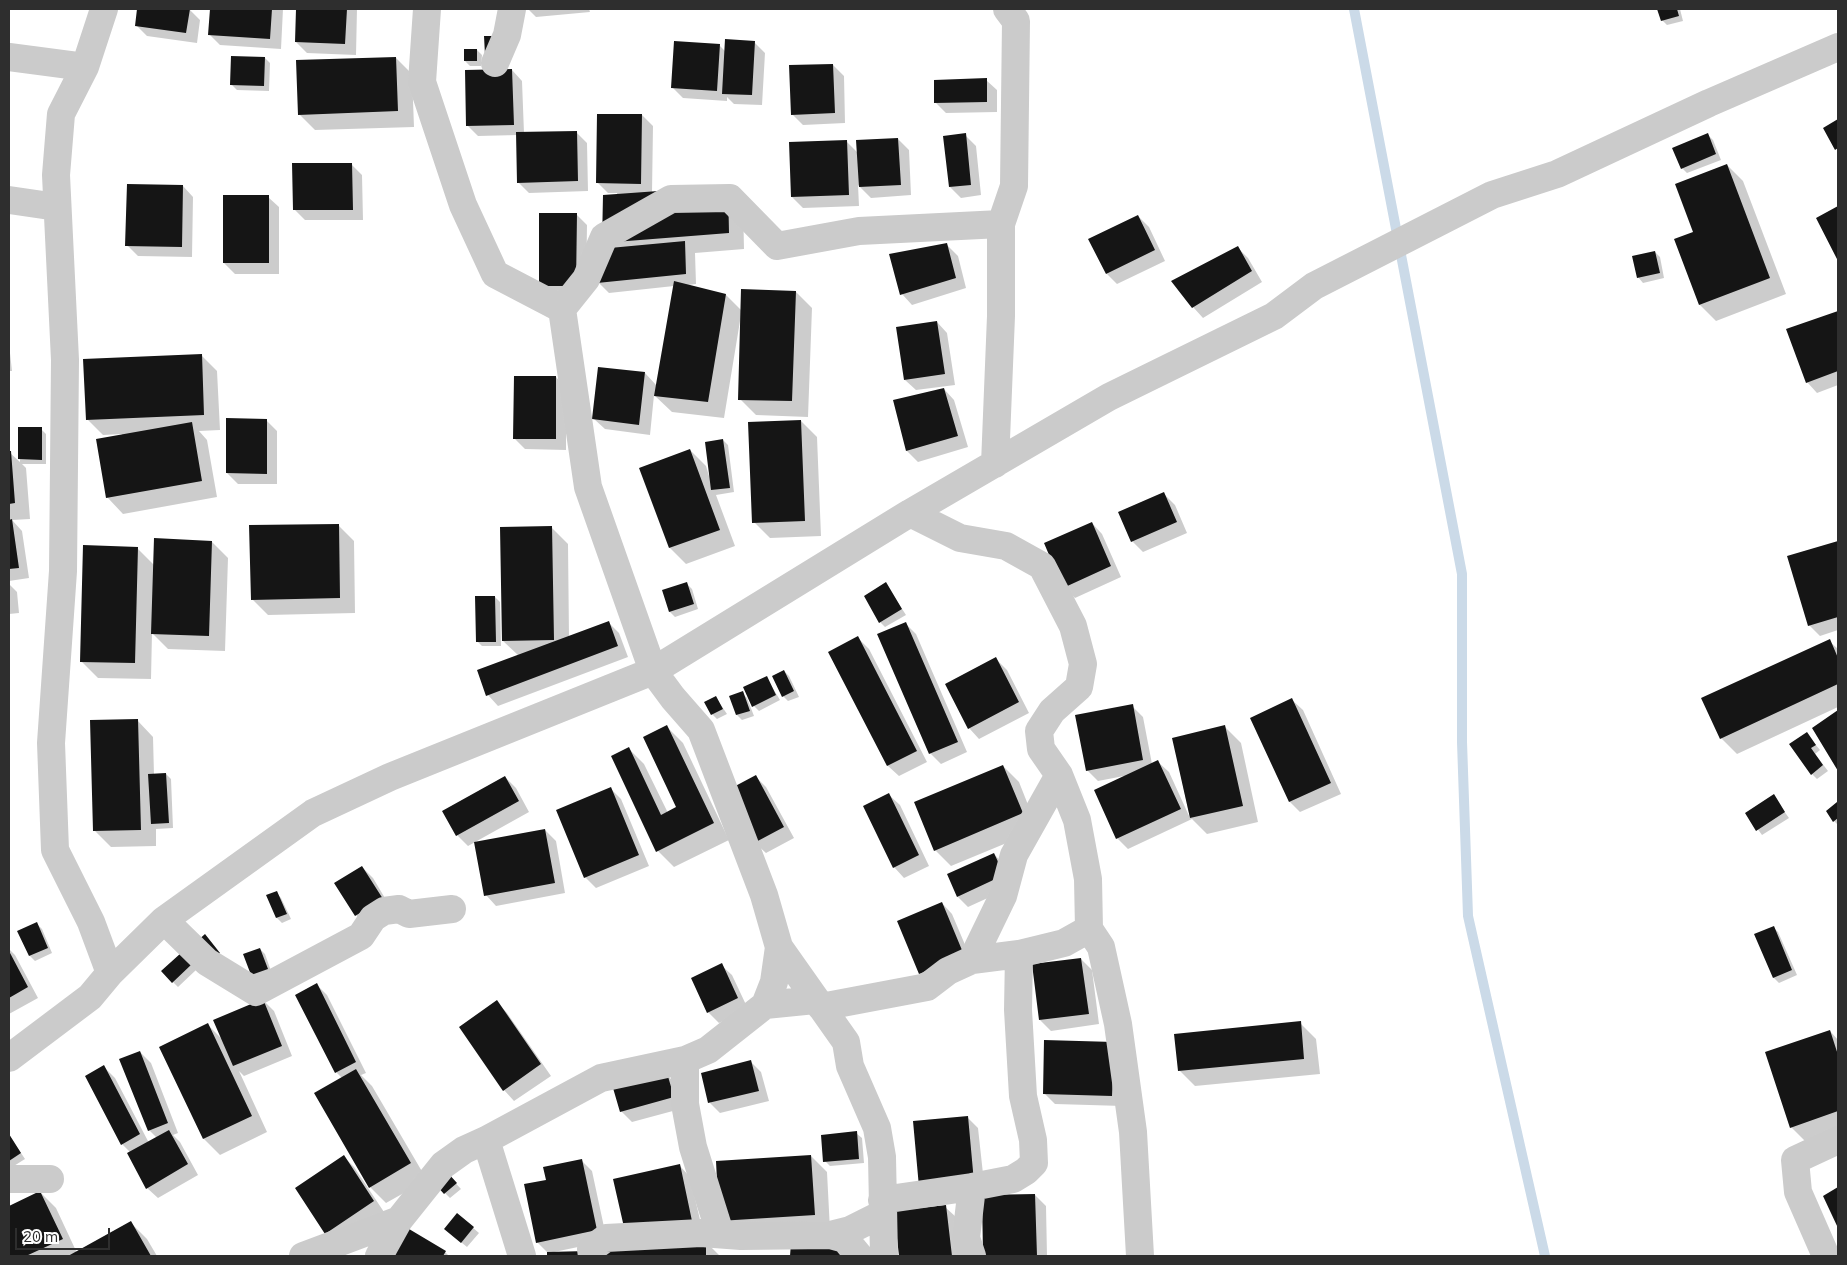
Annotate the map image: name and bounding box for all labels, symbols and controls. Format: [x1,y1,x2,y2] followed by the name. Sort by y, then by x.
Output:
[18,1218,112,1250] scale bar
[23,1227,58,1246] text: 20 m

